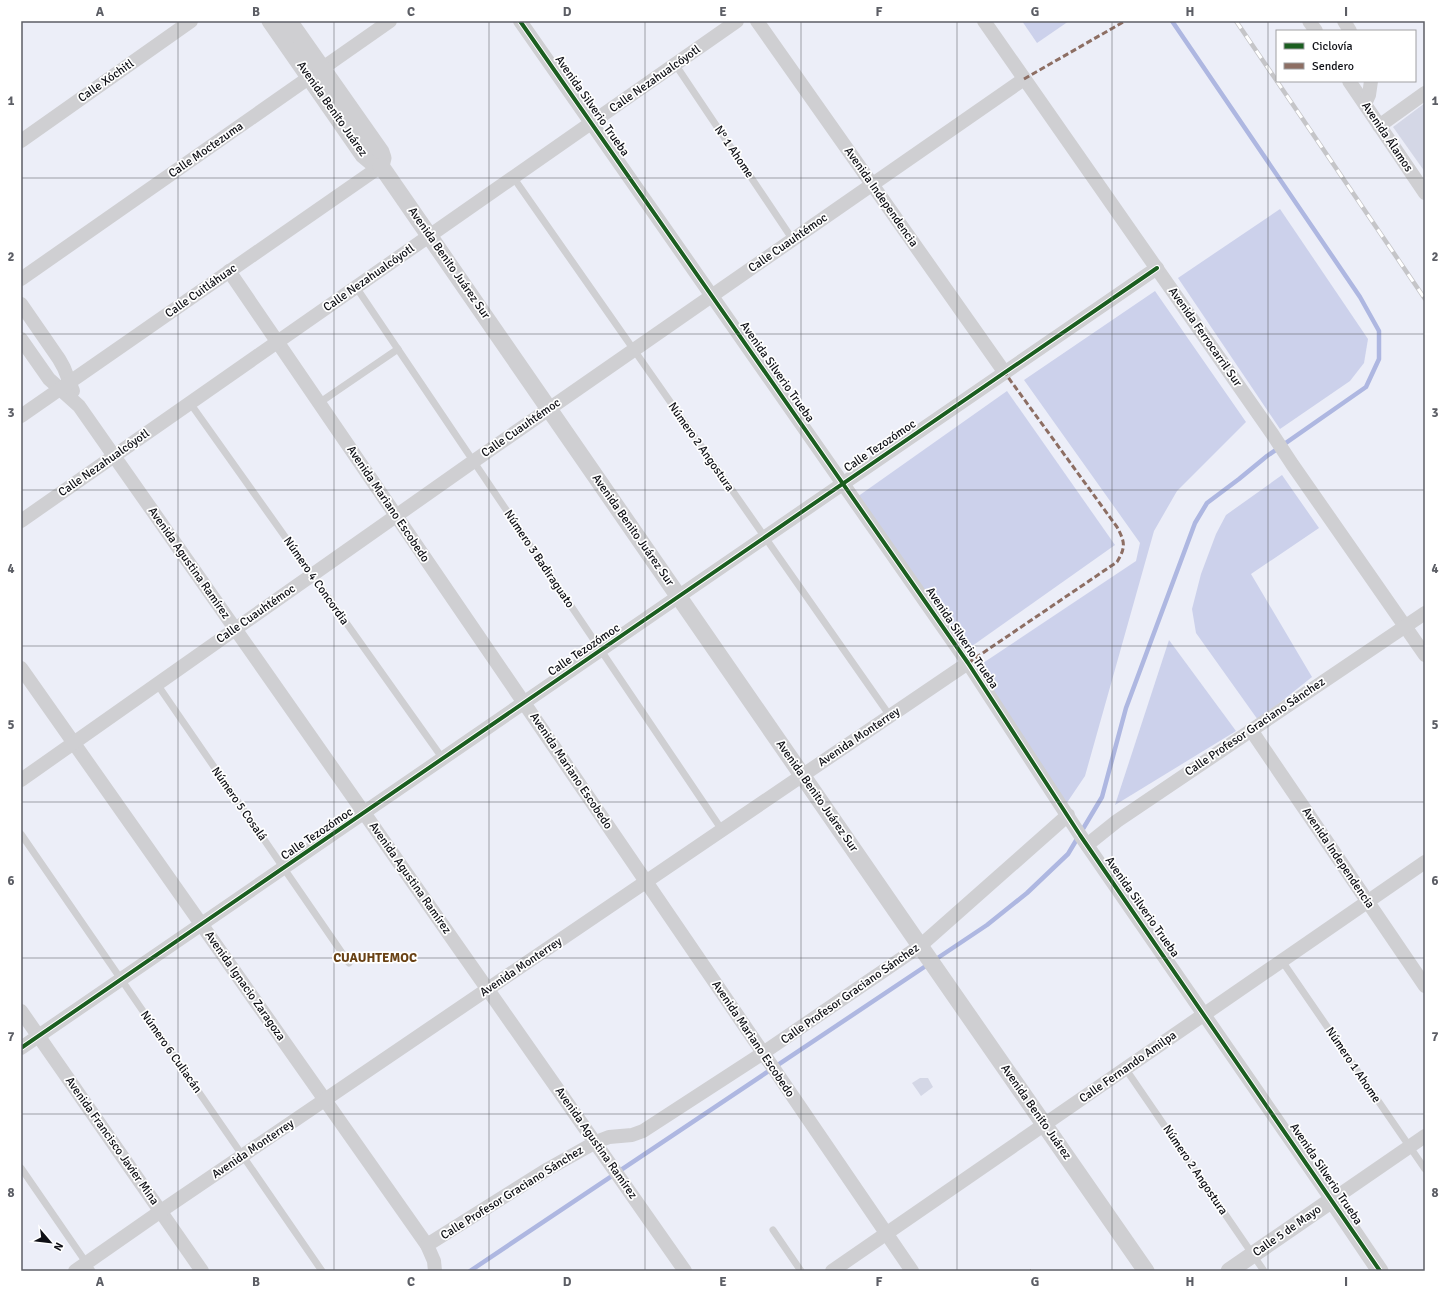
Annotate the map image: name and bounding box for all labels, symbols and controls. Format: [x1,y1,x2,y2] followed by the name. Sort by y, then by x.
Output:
[96,4,105,20] text: A
[252,4,260,20] text: B
[407,4,415,20] text: C
[563,4,572,20] text: D
[719,4,727,20] text: E
[876,4,883,20] text: F
[1031,4,1039,20] text: G
[1186,4,1194,20] text: H
[1344,4,1348,20] text: I
[1276,30,1416,82] legend
[1312,39,1353,54] text: Ciclovía
[607,42,704,116] street label: Calle Nezahualcóyotl
[552,53,632,159] street label: Avenida Silverio Trueba
[75,56,137,106] street label: Calle Xóchitl
[293,58,371,160] street label: Avenida Benito Juárez
[1312,59,1354,74] text: Sendero
[7,93,15,109] text: 1
[1431,93,1439,109] text: 1
[1358,99,1416,175] street label: Avenida Álamos
[166,119,246,181] street label: Calle Moctezuma
[711,123,757,181] street label: N° 1 Ahome
[841,144,921,250] street label: Avenida Independencia
[405,204,494,322] street label: Avenida Benito Juárez Sur
[746,210,831,276] street label: Calle Cuauhtémoc
[321,241,418,315] street label: Calle Nezahualcóyotl
[7,249,15,265] text: 2
[1431,249,1439,265] text: 2
[162,261,240,321] street label: Calle Cuitláhuac
[1165,284,1245,390] street label: Avenida Ferrocarril Sur
[737,319,817,425] street label: Avenida Silverio Trueba
[479,395,564,461] street label: Calle Cuauhtémoc
[665,400,737,494] street label: Número 2 Angostura
[7,405,15,421] text: 3
[1431,405,1439,421] text: 3
[841,416,919,476] street label: Calle Tezozómoc
[56,426,153,500] street label: Calle Nezahualcóyotl
[343,443,433,565] street label: Avenida Mariano Escobedo
[589,471,678,589] street label: Avenida Benito Juárez Sur
[145,504,233,622] street label: Avenida Agustina Ramírez
[501,507,577,611] street label: Número 3 Badiraguato
[280,534,352,628] street label: Número 4 Concordia
[7,561,15,577] text: 4
[1431,561,1439,577] text: 4
[214,581,299,647] street label: Calle Cuauhtémoc
[922,584,1002,692] street label: Avenida Silverio Trueba
[545,620,623,680] street label: Calle Tezozómoc
[1182,674,1328,780] street label: Calle Profesor Graciano Sánchez
[815,704,903,770] street label: Avenida Monterrey
[526,710,616,832] street label: Avenida Mariano Escobedo
[7,717,15,733] text: 5
[1431,717,1439,733] text: 5
[773,737,862,855] street label: Avenida Benito Juárez Sur
[208,764,270,844] street label: Número 5 Cosalá
[278,804,356,864] street label: Calle Tezozómoc
[1299,805,1377,911] street label: Avenida Independencia
[366,819,454,937] street label: Avenida Agustina Ramírez
[1102,854,1182,960] street label: Avenida Silverio Trueba
[7,873,15,889] text: 6
[1431,873,1439,889] text: 6
[201,928,289,1044] street label: Avenida Ignacio Zaragoza
[477,934,565,1000] street label: Avenida Monterrey
[778,940,922,1048] street label: Calle Profesor Graciano Sánchez
[333,950,417,966] district label: CUAUHTEMOC
[708,978,798,1100] street label: Avenida Mariano Escobedo
[137,1008,205,1096] street label: Número 6 Culiacán
[1322,1024,1384,1106] street label: Número 1 Ahome
[1076,1028,1180,1106] street label: Calle Fernando Amilpa
[7,1029,15,1045] text: 7
[1431,1029,1439,1045] text: 7
[997,1061,1075,1163] street label: Avenida Benito Juárez
[62,1074,162,1208] street label: Avenida Francisco Javier Mina
[552,1084,640,1202] street label: Avenida Agustina Ramírez
[209,1116,297,1182] street label: Avenida Monterrey
[1286,1120,1366,1228] street label: Avenida Silverio Trueba
[1159,1122,1231,1218] street label: Número 2 Angostura
[438,1143,586,1243] street label: Calle Profesor Graciano Sánchez
[7,1185,15,1201] text: 8
[1431,1185,1439,1201] text: 8
[1250,1202,1324,1260] street label: Calle 5 de Mayo
[30,1222,70,1262] north arrow
[51,1240,66,1253] text: N
[96,1274,105,1290] text: A
[252,1274,260,1290] text: B
[407,1274,415,1290] text: C
[563,1274,572,1290] text: D
[719,1274,727,1290] text: E
[876,1274,883,1290] text: F
[1031,1274,1039,1290] text: G
[1186,1274,1194,1290] text: H
[1344,1274,1348,1290] text: I

